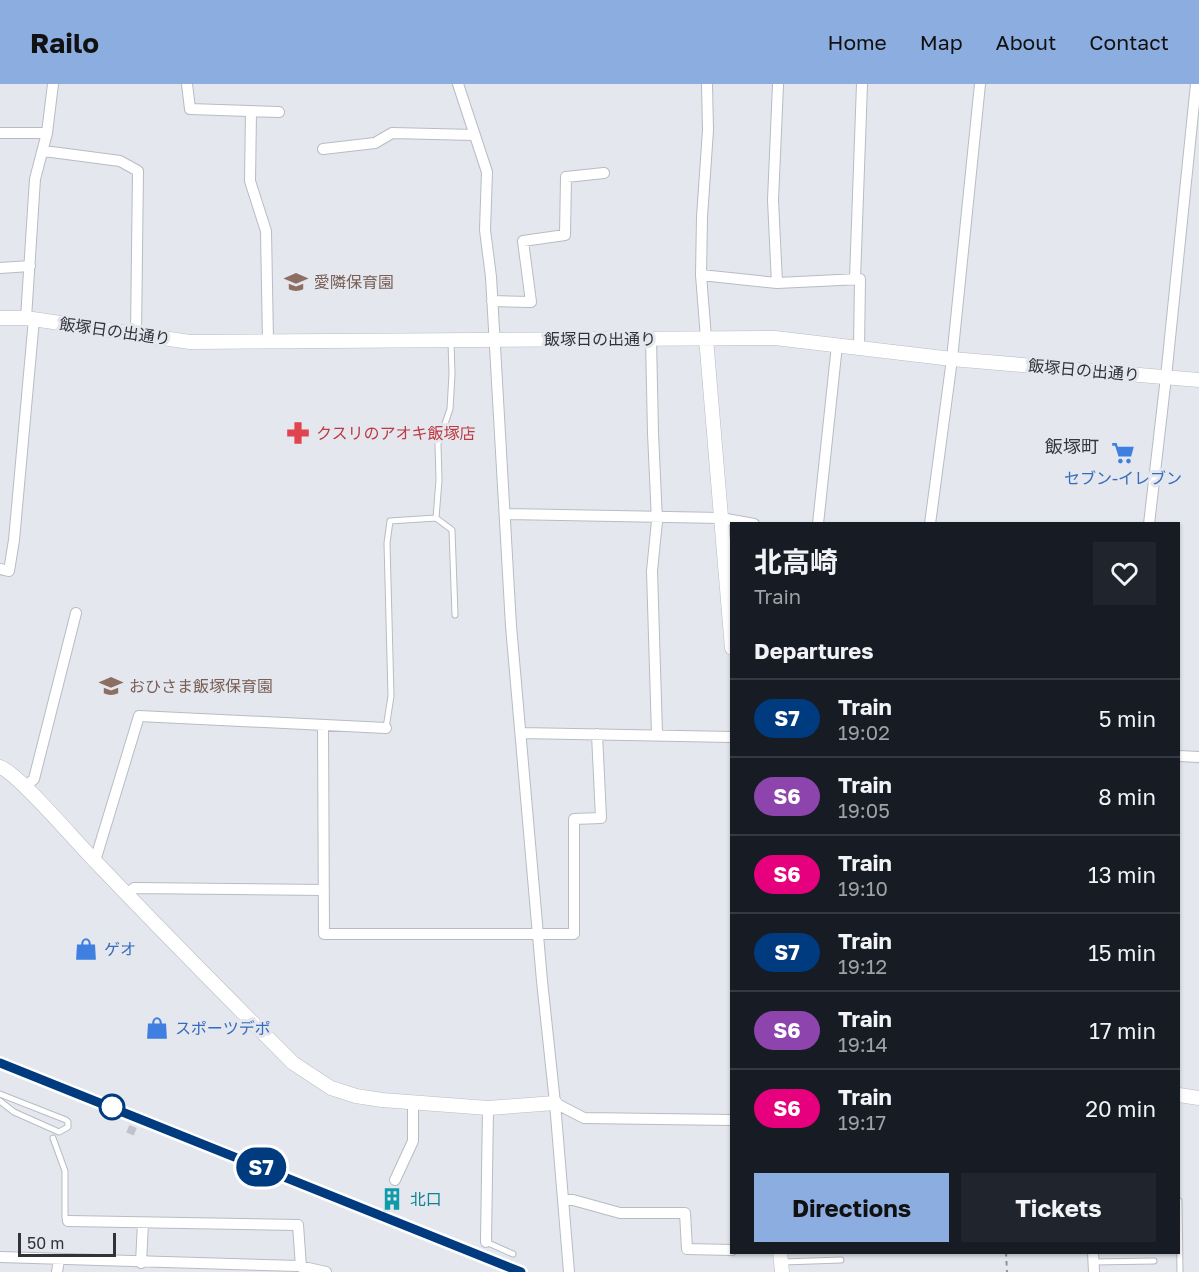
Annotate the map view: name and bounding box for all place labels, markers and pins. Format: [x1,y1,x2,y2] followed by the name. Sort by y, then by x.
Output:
[283,269,309,295] school or university icon: 愛隣保育園
[314,272,394,292] place label: 愛隣保育園
[285,420,311,446] pharmacy icon: クスリのアオキ飯塚店
[316,423,476,443] place label: クスリのアオキ飯塚店
[1110,440,1136,466] supermarket icon: セブン-イレブン
[1064,468,1182,488] place label: セブン-イレブン
[98,673,124,699] school or university icon: おひさま飯塚保育園
[129,676,273,696] place label: おひさま飯塚保育園
[73,936,99,962] shop icon: ゲオ
[104,939,136,959] place label: ゲオ
[144,1015,170,1041] shop icon: スポーツデポ
[175,1018,271,1038] place label: スポーツデポ
[99,1094,125,1120] unlabelled marker
[379,1186,405,1212] building icon: 北口
[410,1189,442,1209] place label: 北口

